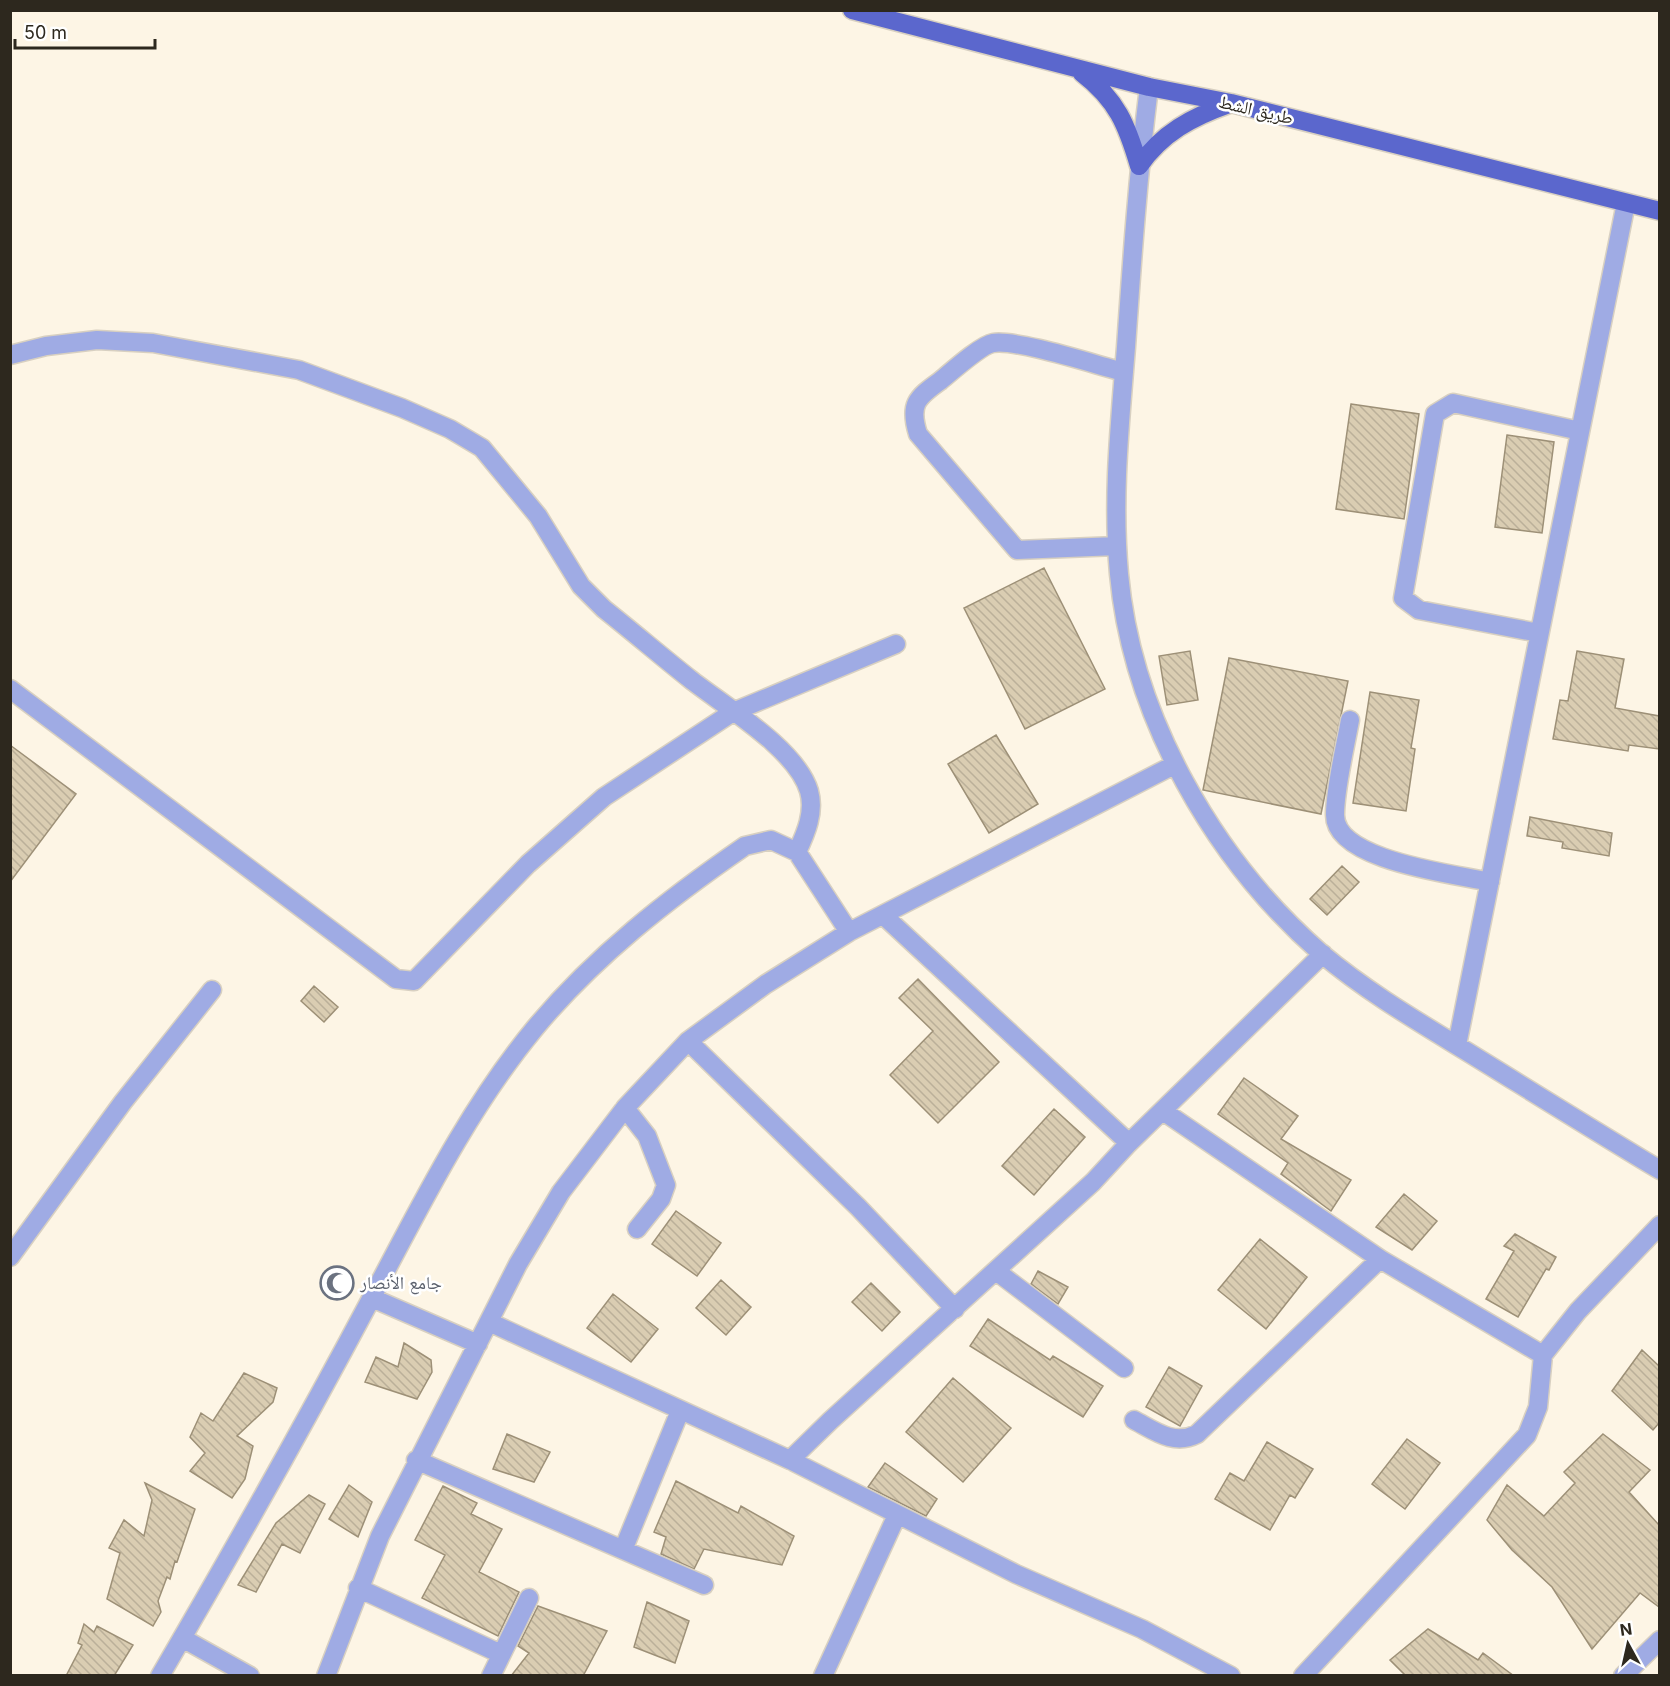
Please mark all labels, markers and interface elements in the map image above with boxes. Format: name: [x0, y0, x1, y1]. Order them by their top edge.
scale bar: [15, 12, 154, 50]
text: 50 m: [24, 22, 67, 43]
street label: طريق الشط: [1217, 91, 1295, 129]
mosque icon: جامع الأنصار: [319, 1265, 355, 1301]
place label: جامع الأنصار: [359, 1272, 442, 1295]
north arrow: [1598, 1614, 1658, 1674]
text: N: [1618, 1618, 1633, 1640]

